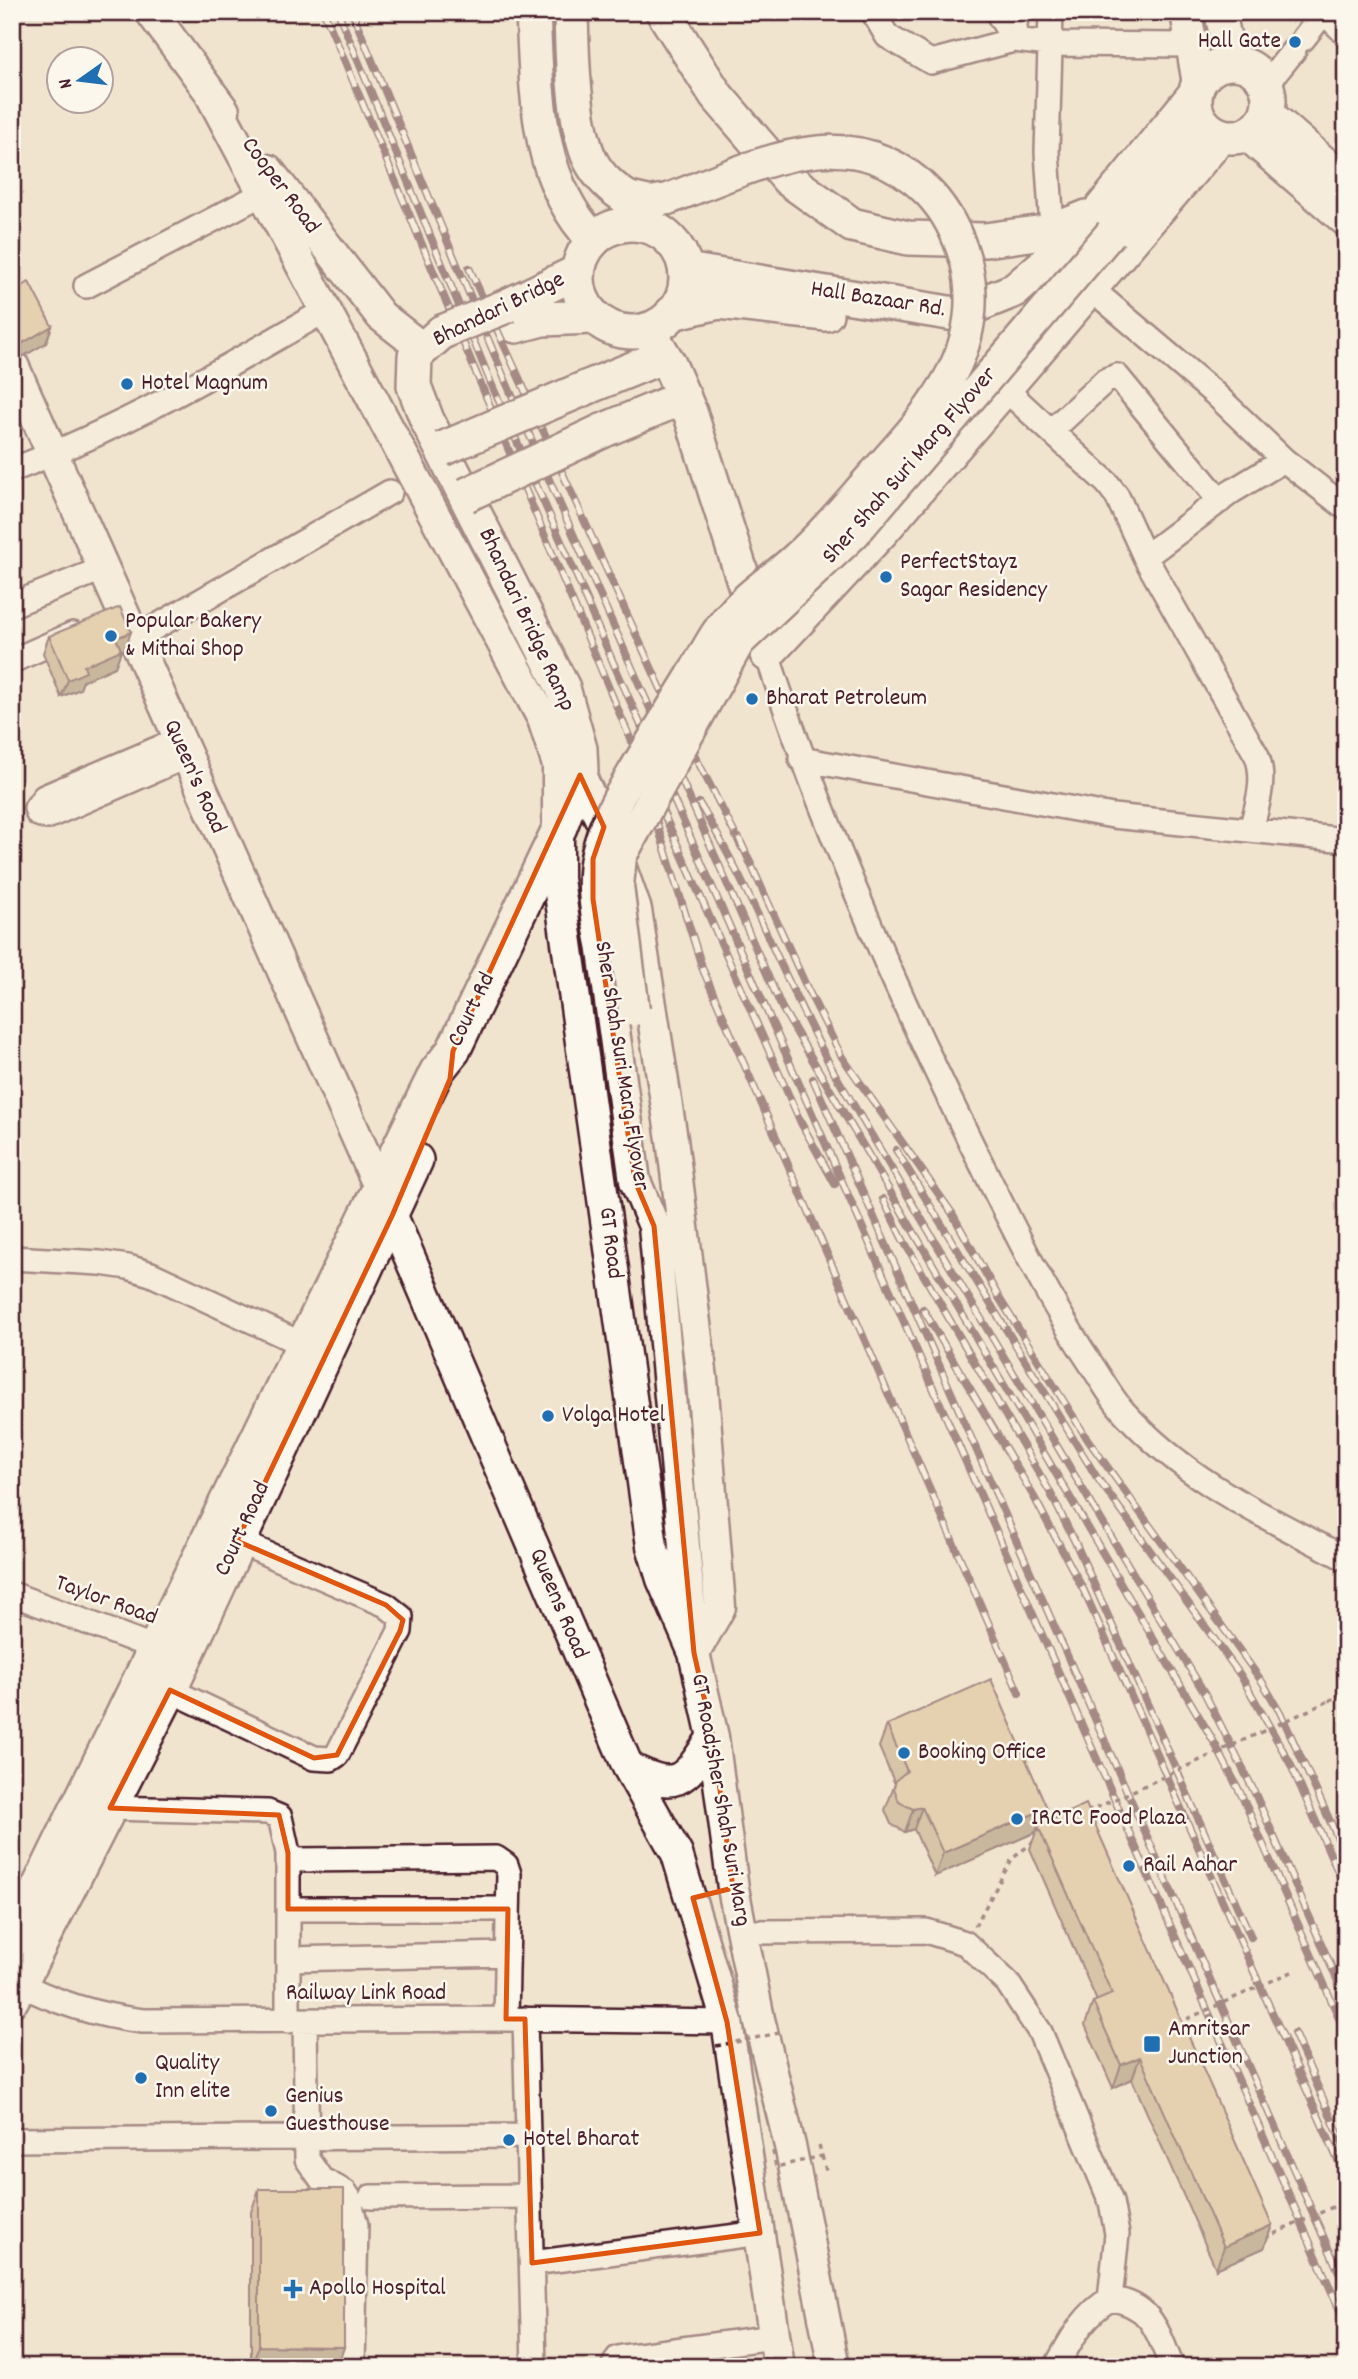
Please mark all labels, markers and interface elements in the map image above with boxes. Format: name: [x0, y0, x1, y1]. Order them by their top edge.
place label: Hall Gate: [1198, 25, 1281, 59]
marker: Hall Gate: [1287, 34, 1303, 50]
north arrow: [46, 46, 116, 116]
text: N: [53, 75, 81, 91]
street label: Cooper Road: [232, 130, 328, 242]
street label: Bhandari Bridge: [427, 263, 571, 357]
street label: Hall Bazaar Rd.: [808, 273, 948, 327]
street label: Sher Shah Suri Marg Flyover: [814, 360, 1006, 572]
place label: Hotel Magnum: [141, 367, 268, 401]
marker: Hotel Magnum: [119, 376, 135, 392]
street label: Bhandari Bridge Ramp: [469, 523, 583, 717]
place label: PerfectStayz Sagar Residency: [900, 546, 1048, 608]
marker: PerfectStayz Sagar Residency: [878, 569, 894, 585]
place label: Popular Bakery & Mithai Shop: [125, 605, 262, 667]
marker: Popular Bakery & Mithai Shop: [103, 628, 119, 644]
place label: Bharat Petroleum: [766, 682, 927, 716]
marker: Bharat Petroleum: [744, 691, 760, 707]
street label: Queen's Road: [154, 714, 234, 840]
street label: Sher Shah Suri Marg Flyover: [584, 939, 658, 1193]
street label: Court Rd: [439, 967, 505, 1053]
street label: GT Road: [589, 1205, 631, 1281]
place label: Volga Hotel: [562, 1399, 666, 1433]
marker: Volga Hotel: [540, 1408, 556, 1424]
street label: Court Road: [206, 1476, 280, 1582]
street label: Queens Road: [519, 1543, 597, 1665]
street label: Taylor Road: [50, 1567, 162, 1635]
street label: GT Road;Sher Shah Suri Marg: [681, 1671, 759, 1929]
place label: Booking Office: [918, 1736, 1046, 1770]
marker: Booking Office: [896, 1745, 912, 1761]
place label: IRCTC Food Plaza: [1031, 1802, 1187, 1836]
marker: IRCTC Food Plaza: [1009, 1811, 1025, 1827]
place label: Rail Aahar: [1143, 1849, 1237, 1883]
marker: Rail Aahar: [1121, 1858, 1137, 1874]
street label: Railway Link Road: [286, 1977, 446, 2011]
place label: Amritsar Junction: [1168, 2013, 1250, 2075]
marker: Amritsar Junction: [1142, 2034, 1162, 2054]
place label: Quality Inn elite: [155, 2047, 230, 2109]
marker: Quality Inn elite: [133, 2070, 149, 2086]
place label: Genius Guesthouse: [285, 2080, 390, 2142]
marker: Genius Guesthouse: [263, 2103, 279, 2119]
place label: Hotel Bharat: [523, 2123, 639, 2157]
marker: Hotel Bharat: [501, 2132, 517, 2148]
place label: Apollo Hospital: [309, 2272, 446, 2306]
marker: Apollo Hospital: [283, 2279, 303, 2299]

